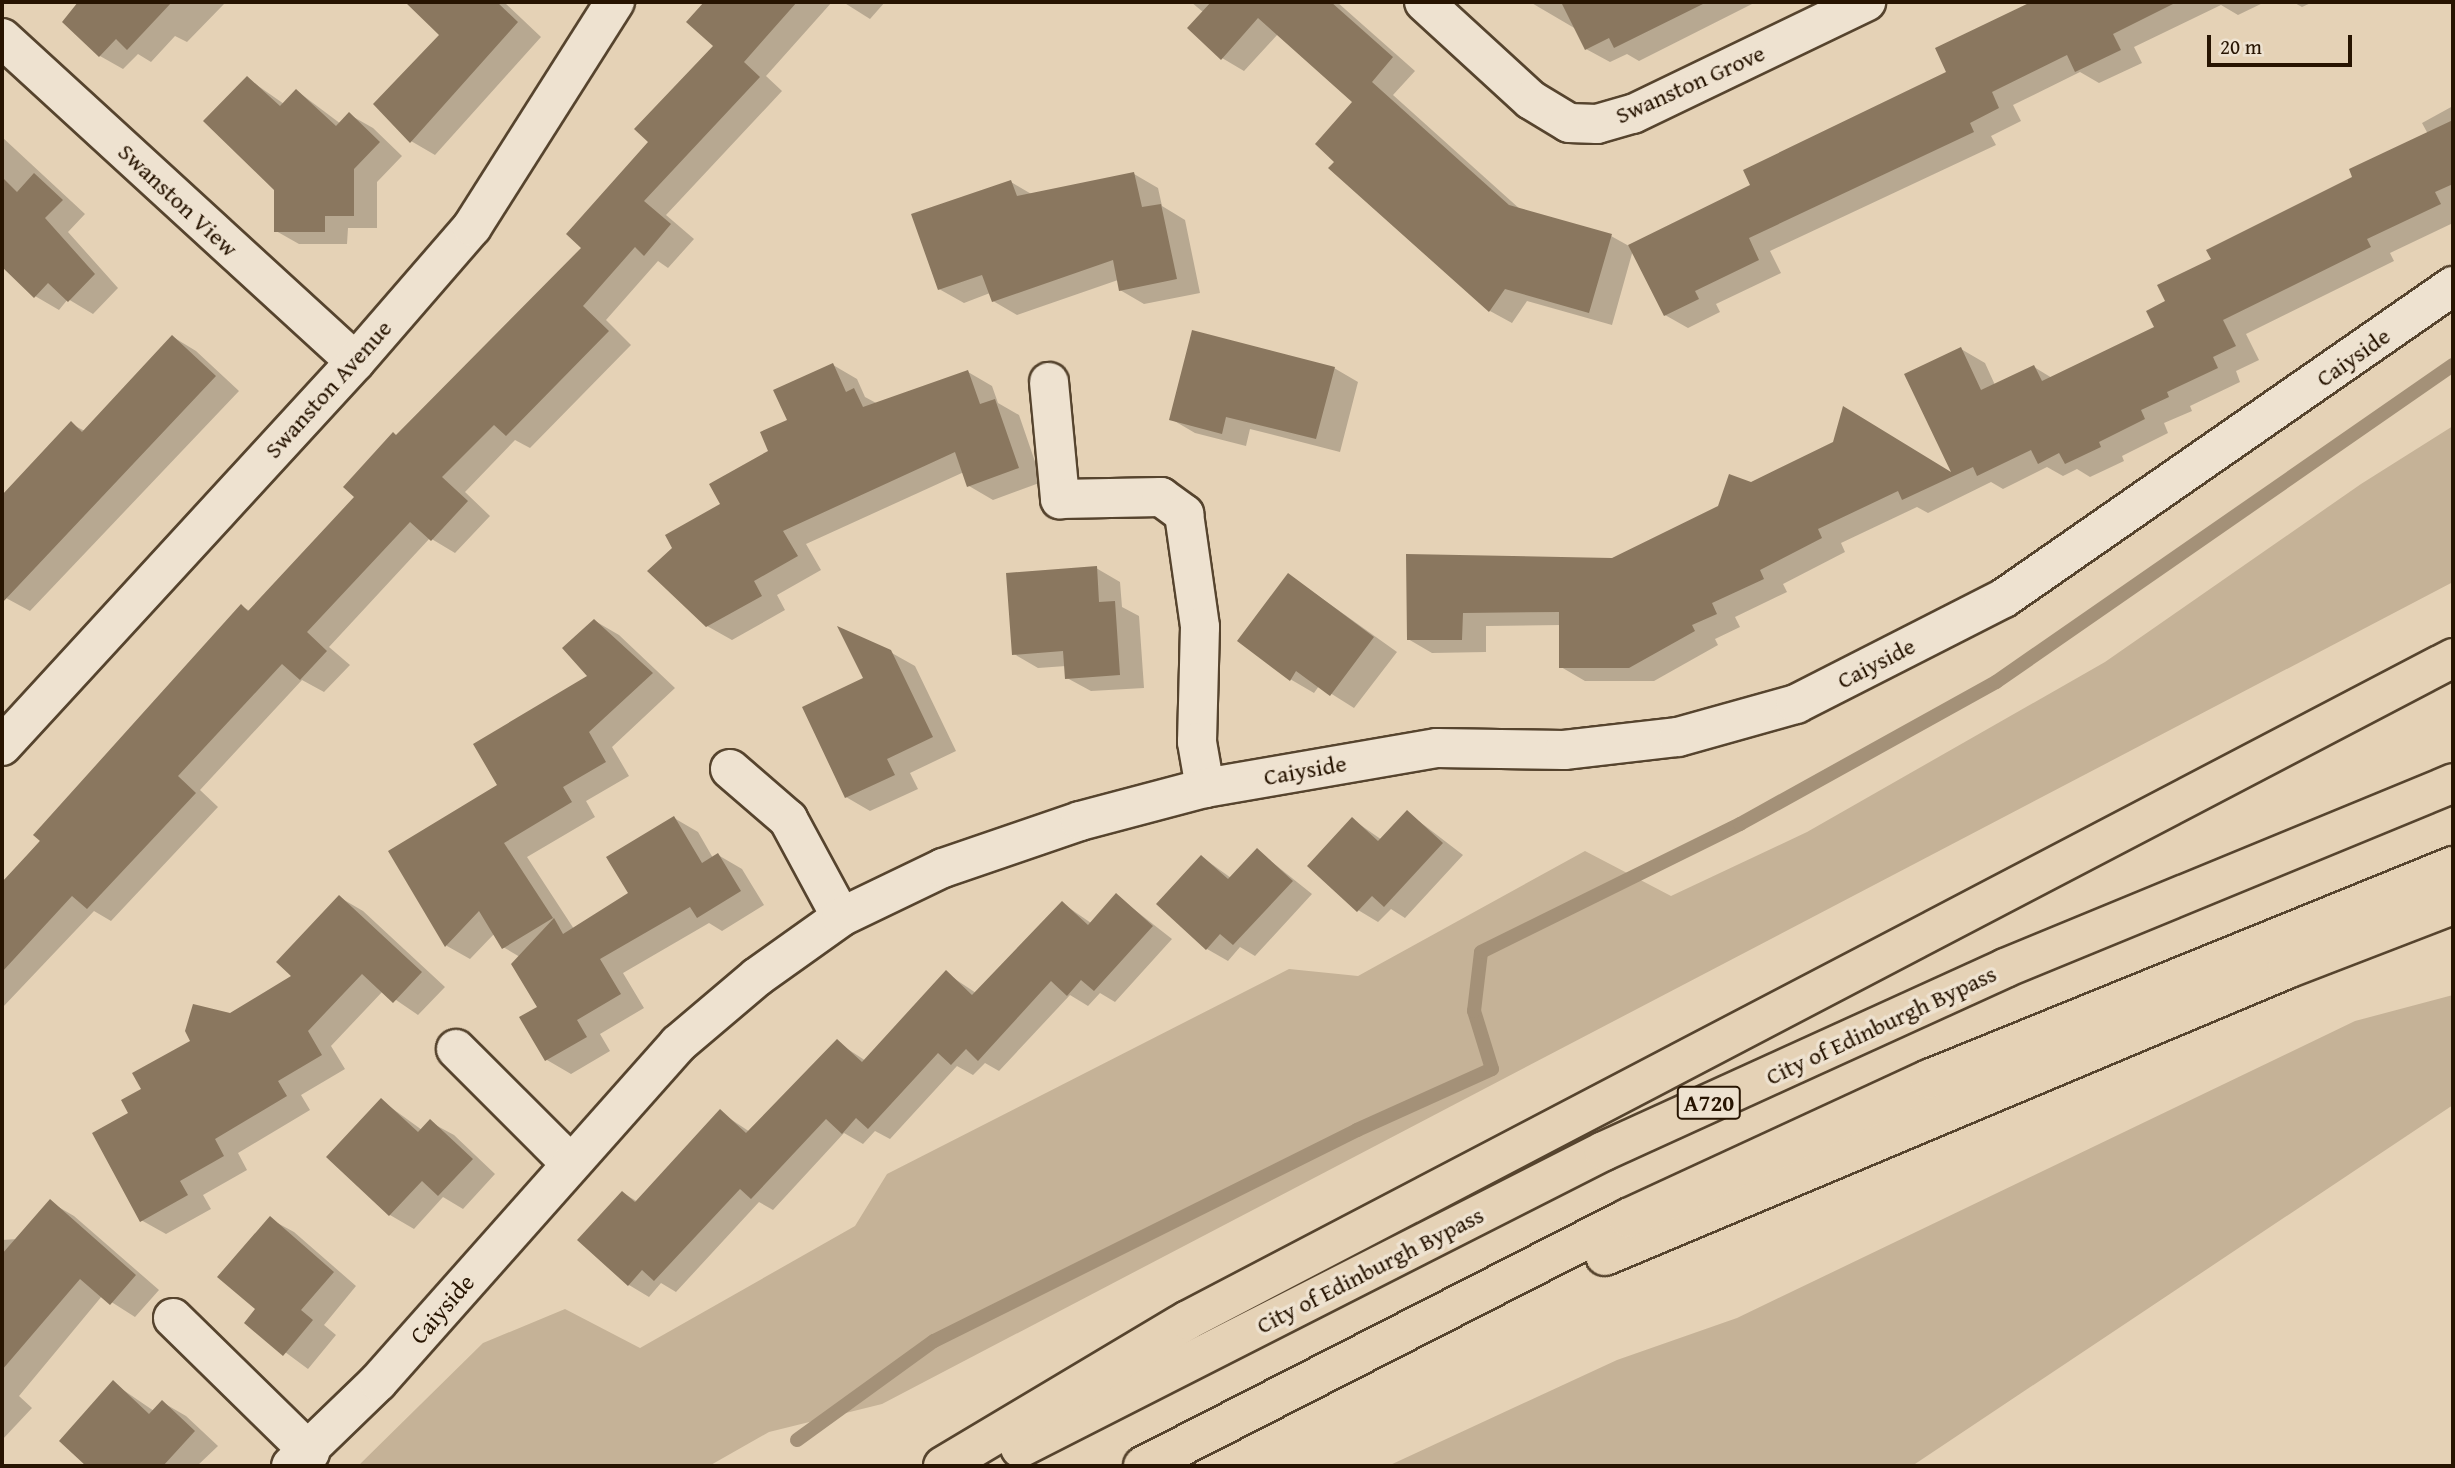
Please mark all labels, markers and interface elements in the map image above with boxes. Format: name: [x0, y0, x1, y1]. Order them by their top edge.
scale bar: [2210, 21, 2355, 65]
text: 20 m: [2220, 31, 2262, 62]
street label: Swanston Grove: [1611, 38, 1769, 130]
street label: Swanston View: [112, 137, 244, 263]
street label: Swanston Avenue: [258, 314, 398, 464]
street label: Caiyside: [2311, 321, 2395, 393]
street label: Caiyside: [1832, 631, 1920, 695]
street label: Caiyside: [1261, 749, 1349, 791]
street label: City of Edinburgh Bypass: [1761, 959, 2001, 1091]
road number: A720: [1676, 1084, 1742, 1122]
street label: City of Edinburgh Bypass: [1252, 1200, 1488, 1340]
street label: Caiyside: [404, 1268, 480, 1350]

